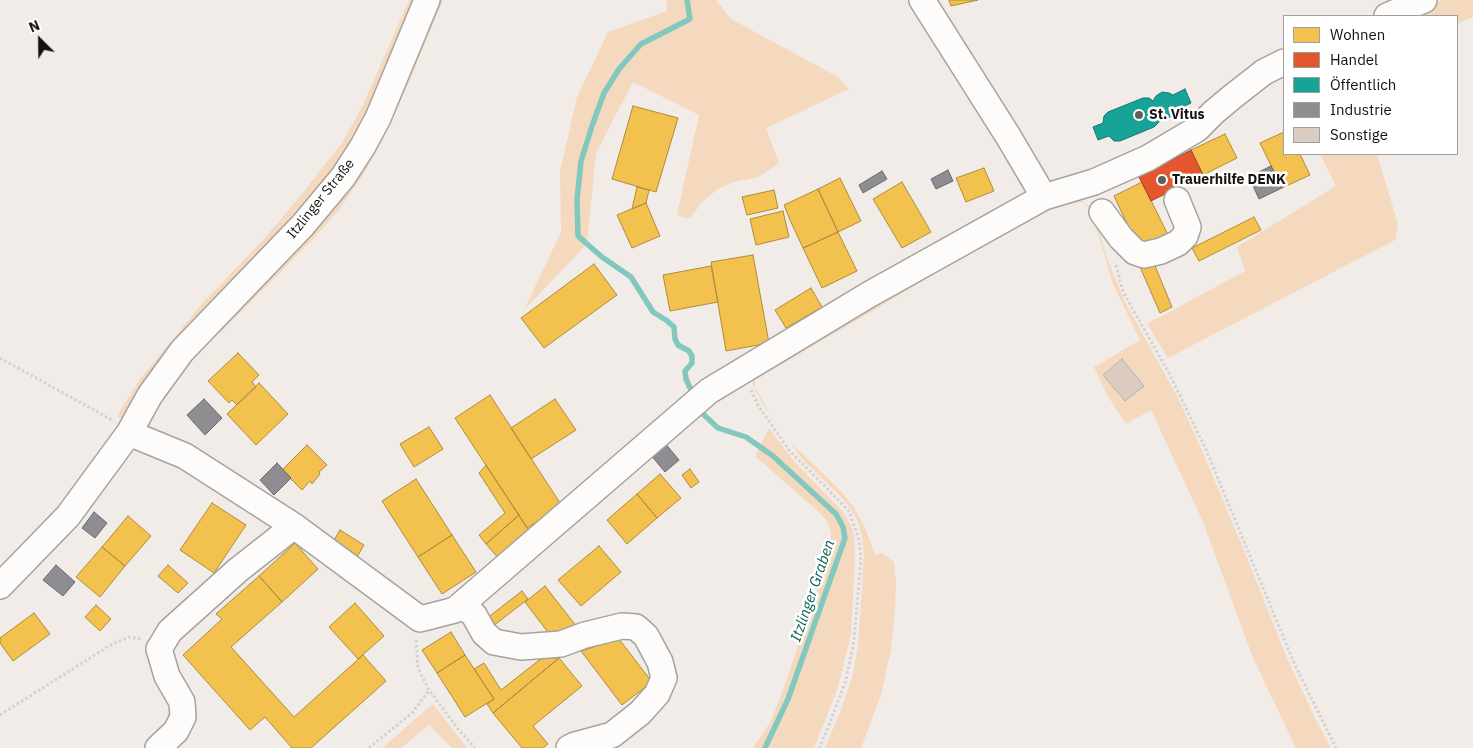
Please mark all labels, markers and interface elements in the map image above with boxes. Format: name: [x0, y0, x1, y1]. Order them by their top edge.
north arrow: [15, 15, 65, 65]
legend: [1283, 15, 1458, 155]
text: N: [26, 16, 42, 36]
text: Wohnen: [1330, 25, 1385, 44]
text: Handel: [1330, 50, 1378, 69]
text: Öffentlich: [1330, 75, 1396, 94]
text: Industrie: [1330, 100, 1392, 119]
place label: St. Vitus: [1149, 107, 1205, 123]
marker: St. Vitus: [1133, 109, 1145, 121]
text: Sonstige: [1330, 125, 1388, 144]
street label: Itzlinger Straße: [284, 156, 358, 242]
place label: Trauerhilfe DENK: [1172, 172, 1286, 188]
marker: Trauerhilfe DENK: [1156, 174, 1168, 186]
water label: Itzlinger Graben: [787, 538, 839, 644]

